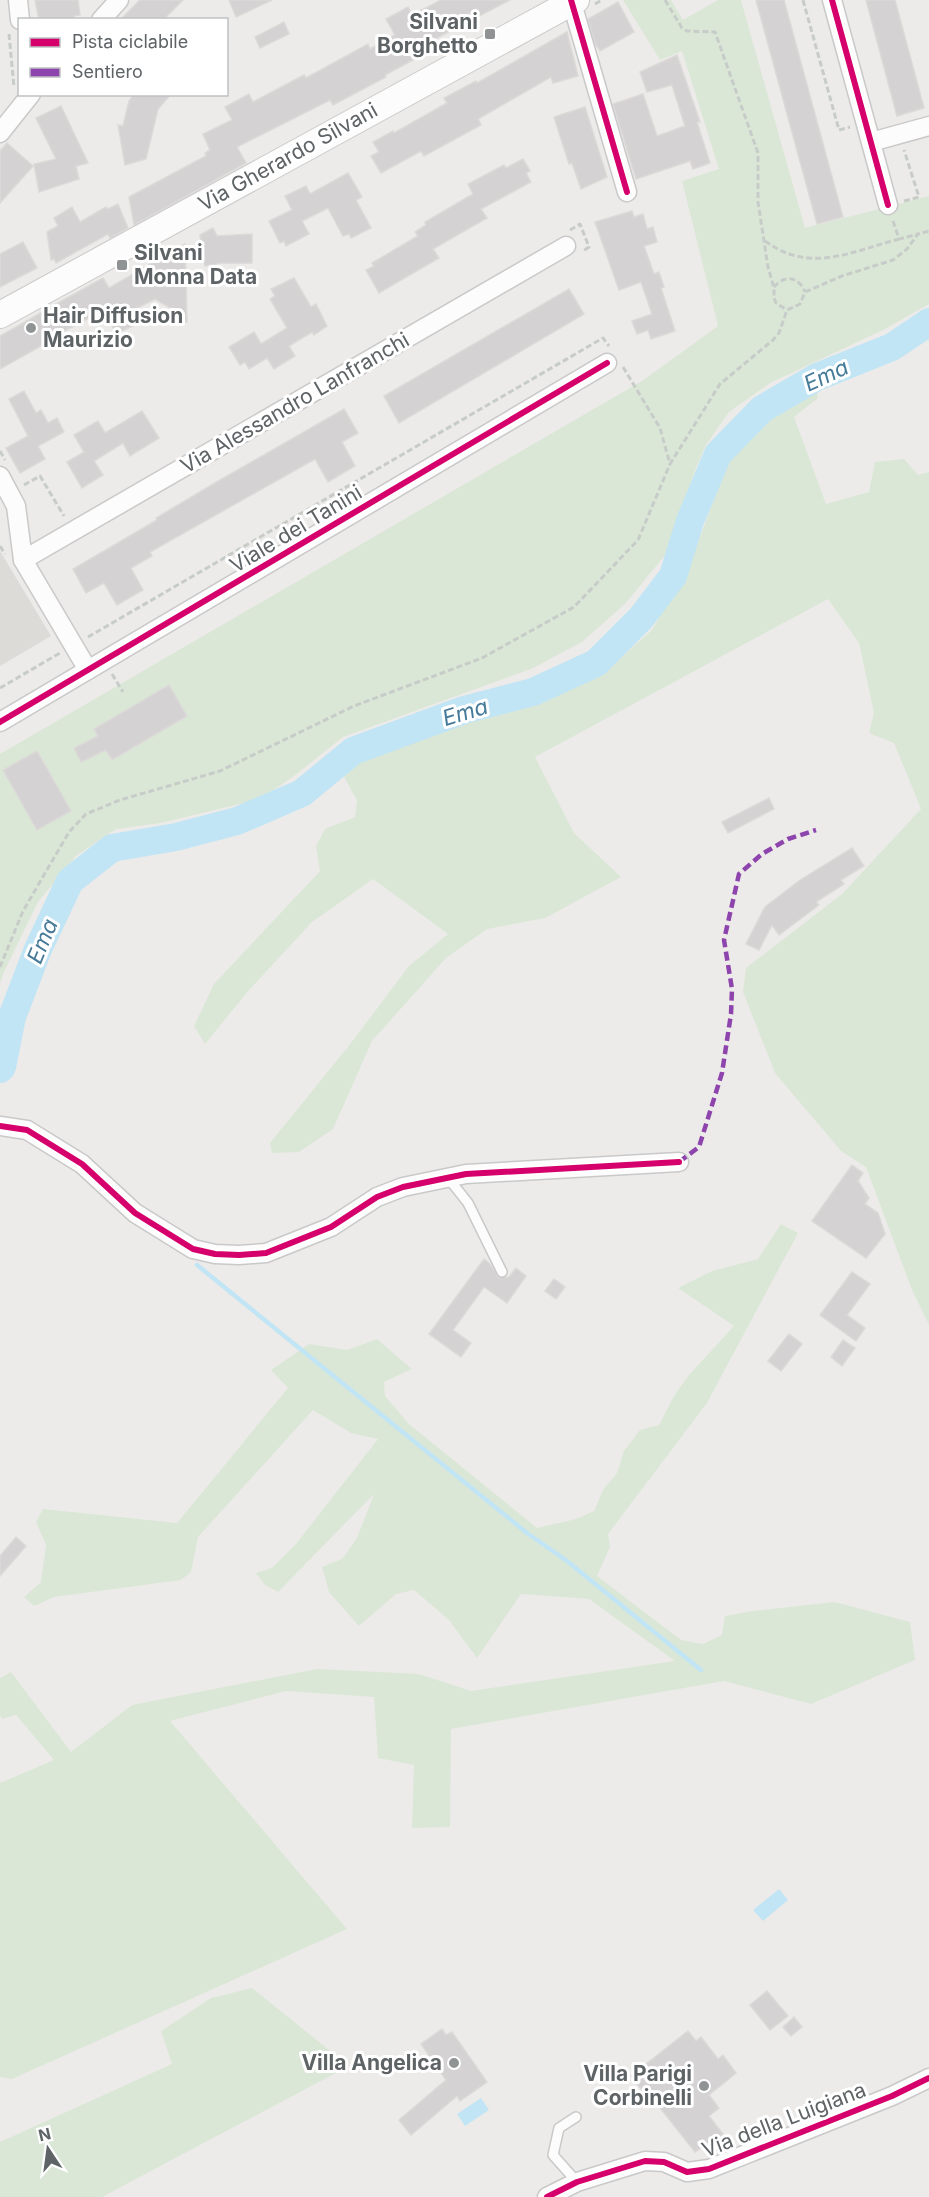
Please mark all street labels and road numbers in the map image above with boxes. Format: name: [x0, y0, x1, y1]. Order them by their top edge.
street label: Via Gherardo Silvani: [194, 97, 382, 216]
street label: Via Alessandro Lanfranchi: [176, 327, 414, 478]
street label: Viale dei Tanini: [225, 479, 366, 578]
street label: Via della Luigiana: [698, 2077, 869, 2162]

